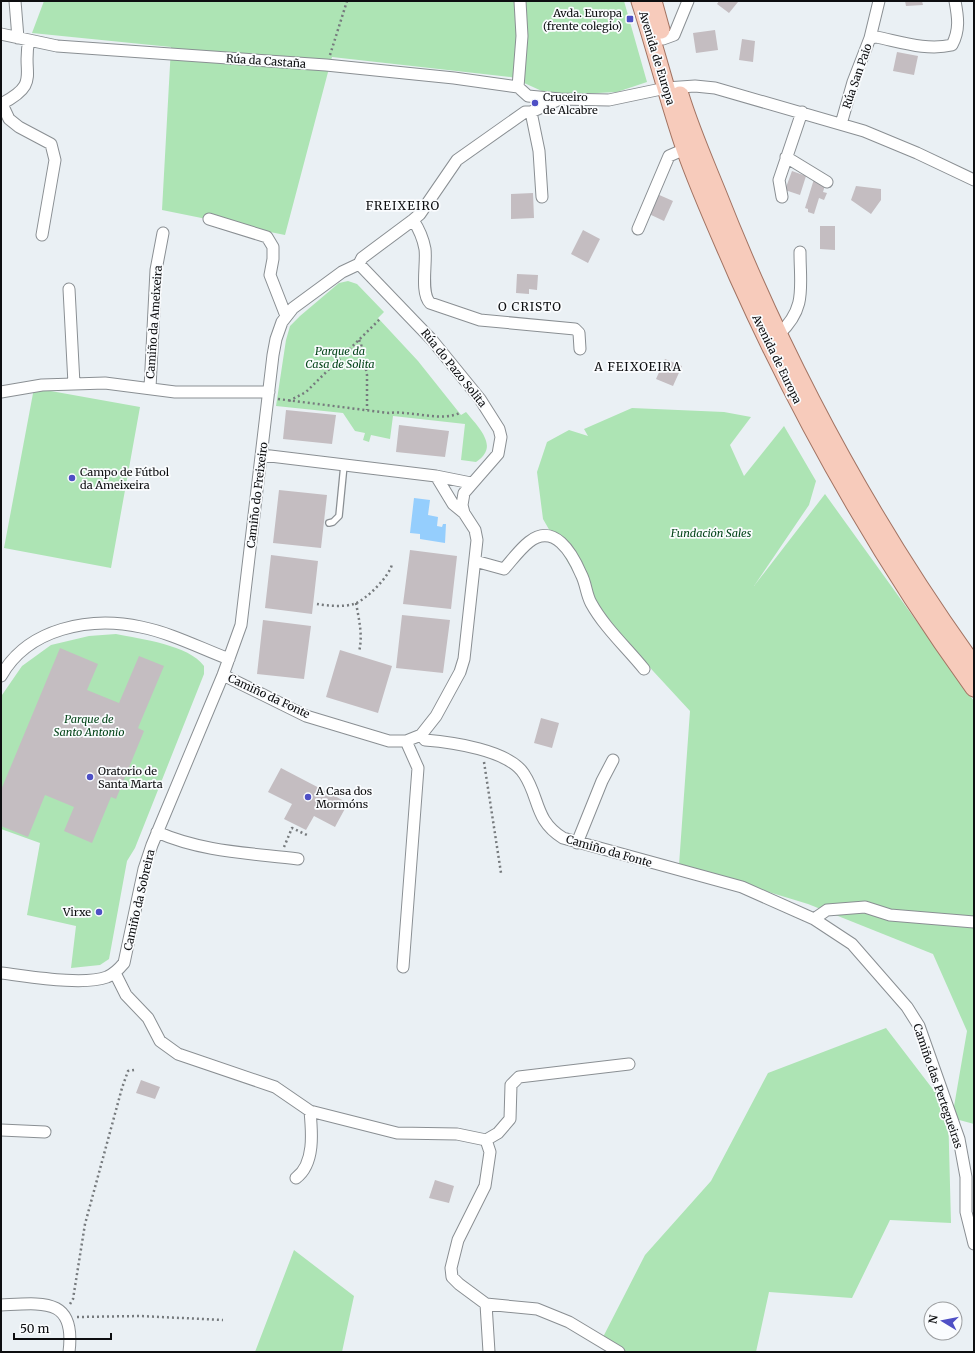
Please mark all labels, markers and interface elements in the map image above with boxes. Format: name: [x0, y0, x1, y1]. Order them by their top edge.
place label: Avda. Europa (frente colegio): [543, 6, 622, 33]
street label: Avenida de Europa: [636, 8, 678, 107]
marker: Avda. Europa (frente colegio): [625, 14, 635, 24]
street label: Rúa San Paio: [839, 41, 875, 111]
street label: Rúa da Castaña: [226, 51, 307, 71]
place label: Cruceiro de Alcabre: [543, 90, 598, 117]
marker: Cruceiro de Alcabre: [530, 98, 540, 108]
district label: FREIXEIRO: [366, 198, 440, 213]
street label: Camiño da Ameixeira: [143, 265, 165, 379]
district label: O CRISTO: [498, 299, 562, 314]
street label: Avenida de Europa: [749, 311, 805, 406]
street label: Rúa do Pazo Solita: [418, 326, 490, 410]
park label: Parque da Casa de Solita: [305, 344, 375, 371]
district label: A FEIXOEIRA: [593, 359, 682, 374]
street label: Camiño do Freixeiro: [244, 441, 271, 549]
place label: Campo de Fútbol da Ameixeira: [80, 465, 170, 492]
marker: Campo de Fútbol da Ameixeira: [67, 473, 77, 483]
park label: Fundación Sales: [670, 526, 752, 540]
street label: Camiño da Fonte: [226, 671, 312, 721]
park label: Parque de Santo Antonio: [54, 712, 124, 739]
place label: Oratorio de Santa Marta: [98, 764, 163, 791]
marker: Oratorio de Santa Marta: [85, 772, 95, 782]
place label: A Casa dos Mormóns: [315, 784, 372, 811]
marker: A Casa dos Mormóns: [303, 792, 313, 802]
street label: Camiño da Fonte: [564, 832, 654, 870]
street label: Camiño da Sobreira: [121, 848, 157, 952]
place label: Virxe: [62, 905, 91, 919]
marker: Virxe: [94, 907, 104, 917]
street label: Camiño das Pertegueiras: [910, 1022, 966, 1150]
north arrow: [923, 1301, 963, 1341]
text: N: [926, 1313, 941, 1325]
scale bar: [14, 1315, 111, 1341]
text: 50 m: [20, 1321, 49, 1336]

